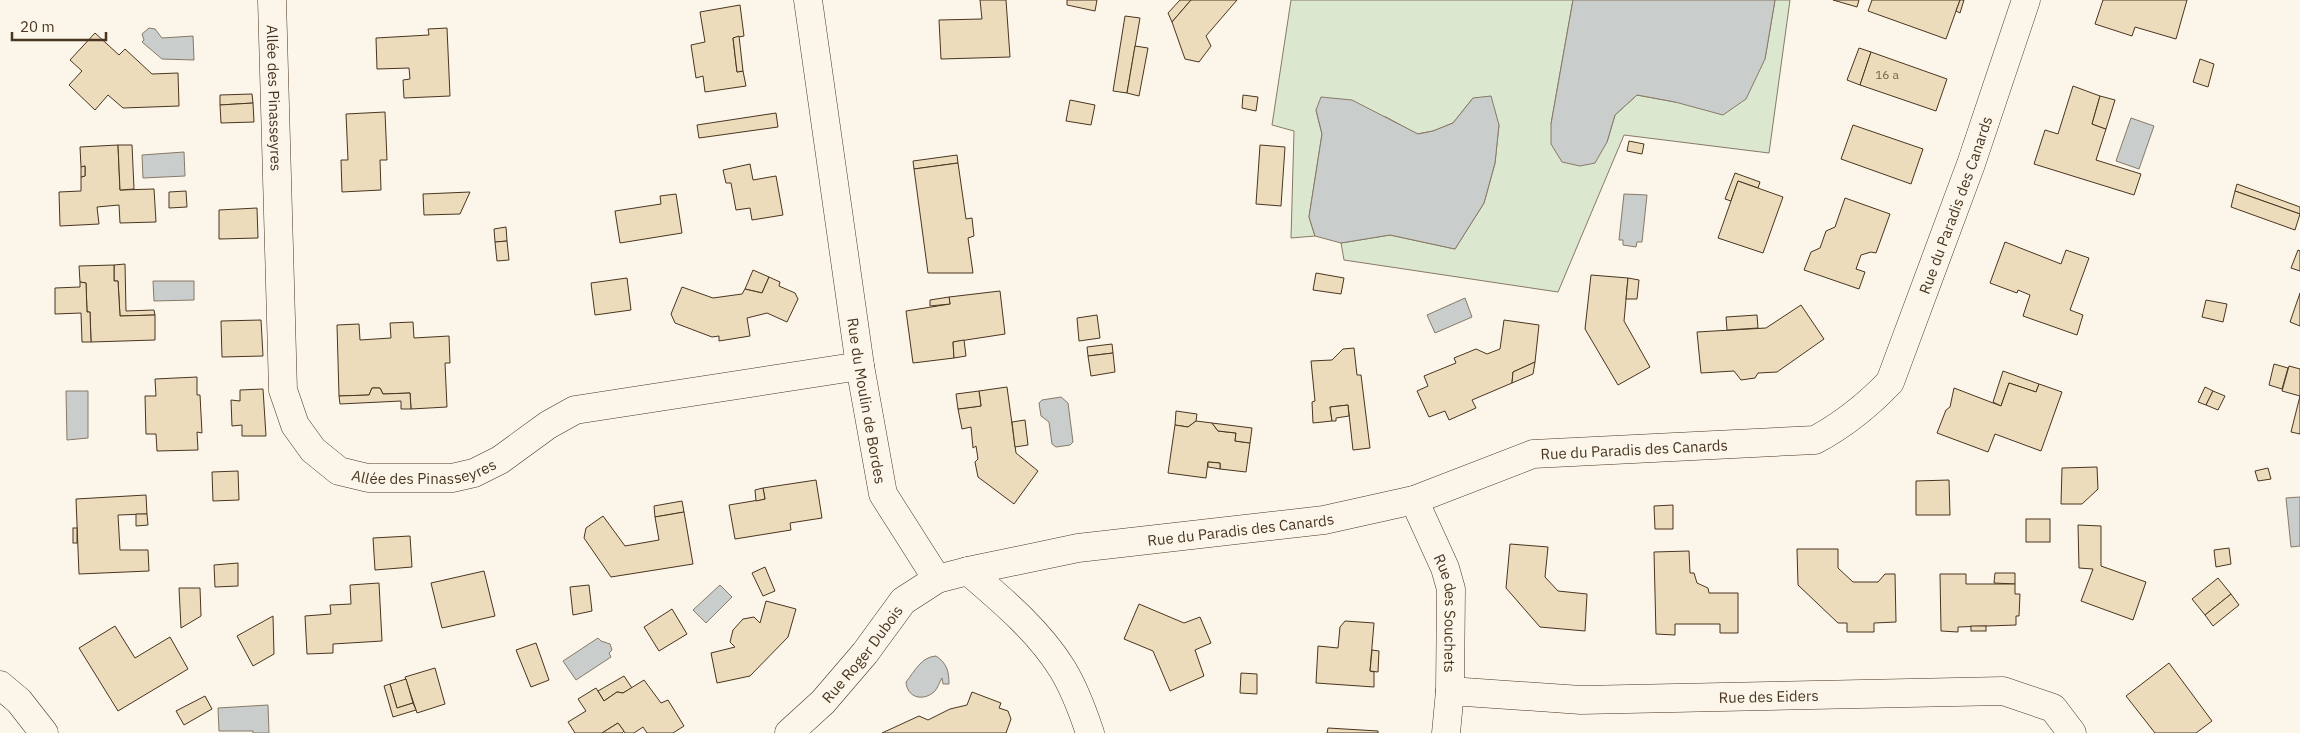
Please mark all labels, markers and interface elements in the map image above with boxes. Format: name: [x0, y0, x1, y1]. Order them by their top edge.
scale bar: [12, 10, 106, 42]
text: 20 m: [20, 17, 55, 36]
street label: Allée des Pinasseyres: [263, 25, 286, 171]
house number: 16 a: [1875, 67, 1899, 82]
street label: Rue du Paradis des Canards: [1914, 114, 1996, 296]
street label: Rue du Moulin de Bordes: [844, 316, 890, 485]
street label: Rue du Paradis des Canards: [1540, 435, 1728, 463]
street label: Allée des Pinasseyres: [350, 454, 499, 488]
street label: Rue du Paradis des Canards: [1146, 509, 1336, 550]
street label: Rue des Souchets: [1430, 551, 1461, 673]
street label: Rue Roger Dubois: [817, 601, 906, 707]
street label: Rue des Eiders: [1718, 685, 1819, 707]

